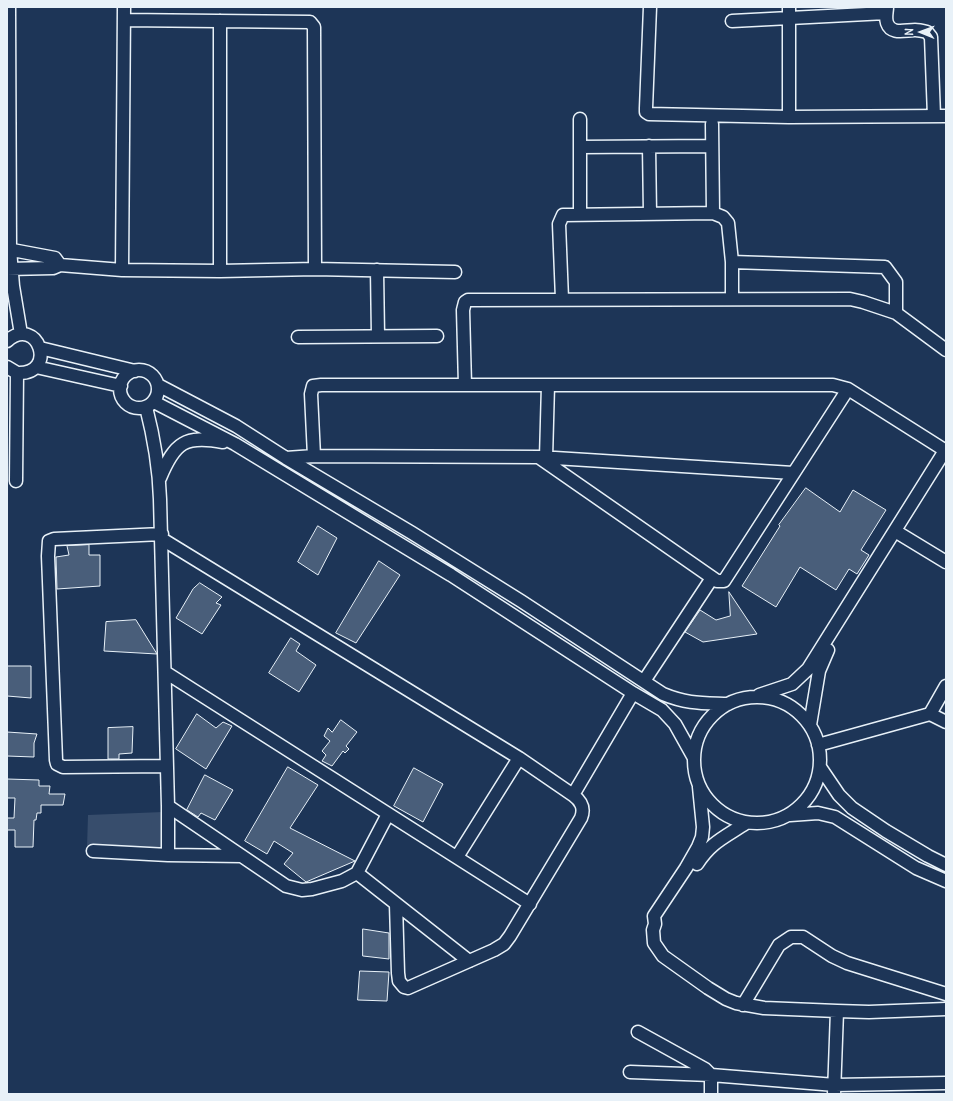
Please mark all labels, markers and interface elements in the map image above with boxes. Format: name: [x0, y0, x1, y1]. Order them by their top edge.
north arrow: [901, 12, 941, 52]
text: N: [902, 28, 916, 36]

